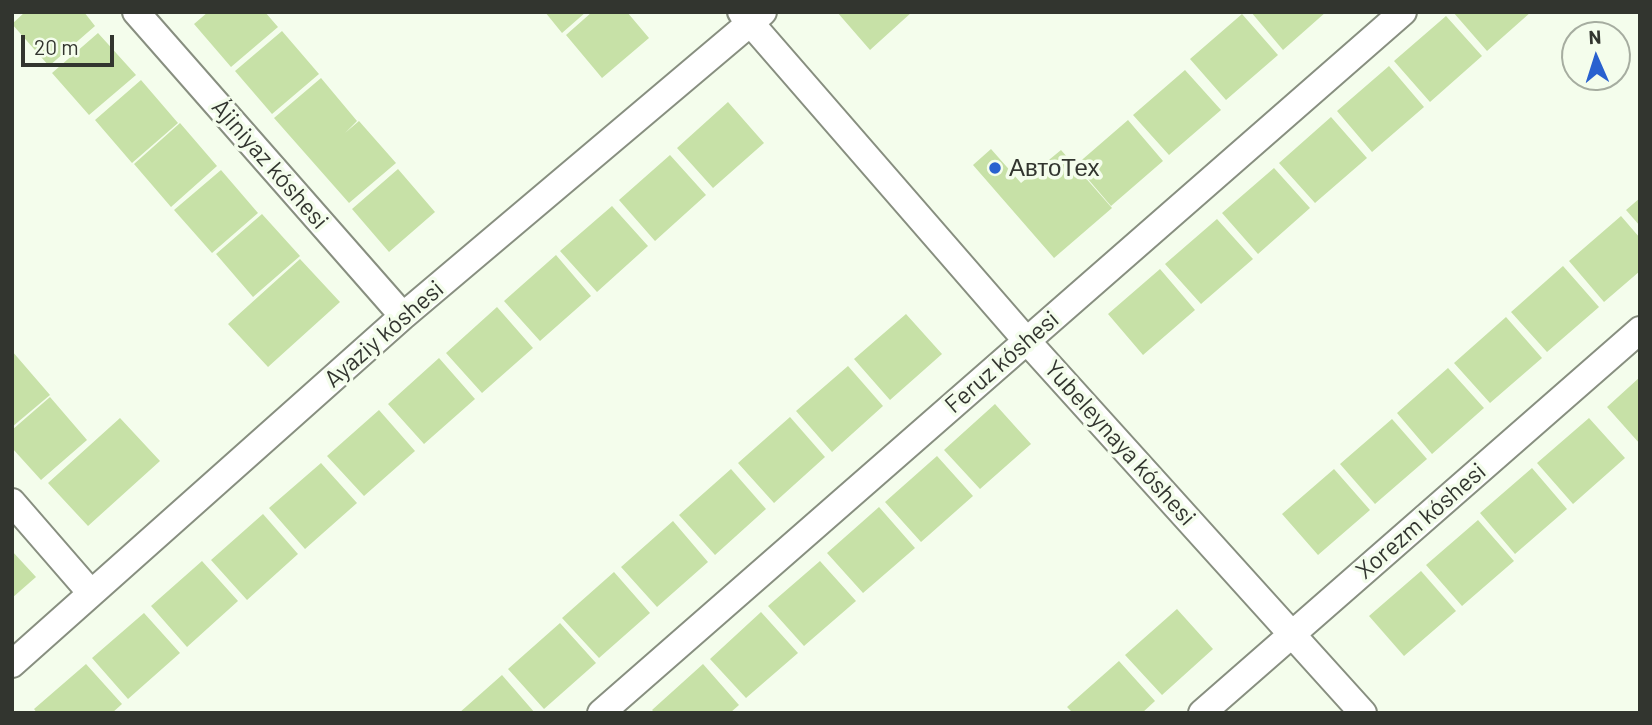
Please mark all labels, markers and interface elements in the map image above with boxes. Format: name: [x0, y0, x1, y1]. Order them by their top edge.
scale bar: [24, 21, 117, 65]
north arrow: [1561, 21, 1631, 91]
text: N: [1588, 25, 1602, 48]
text: 20 m: [34, 34, 79, 59]
street label: Ájiniyaz kóshesi: [206, 93, 334, 235]
place label: АвтоТех: [1009, 154, 1099, 182]
marker: АвтоТех: [987, 160, 1003, 176]
street label: Ayaziy kóshesi: [318, 274, 450, 394]
street label: Feruz kóshesi: [939, 305, 1065, 419]
street label: Yubeleynaya kóshesi: [1038, 354, 1202, 532]
street label: Xorezm kóshesi: [1350, 457, 1492, 585]

